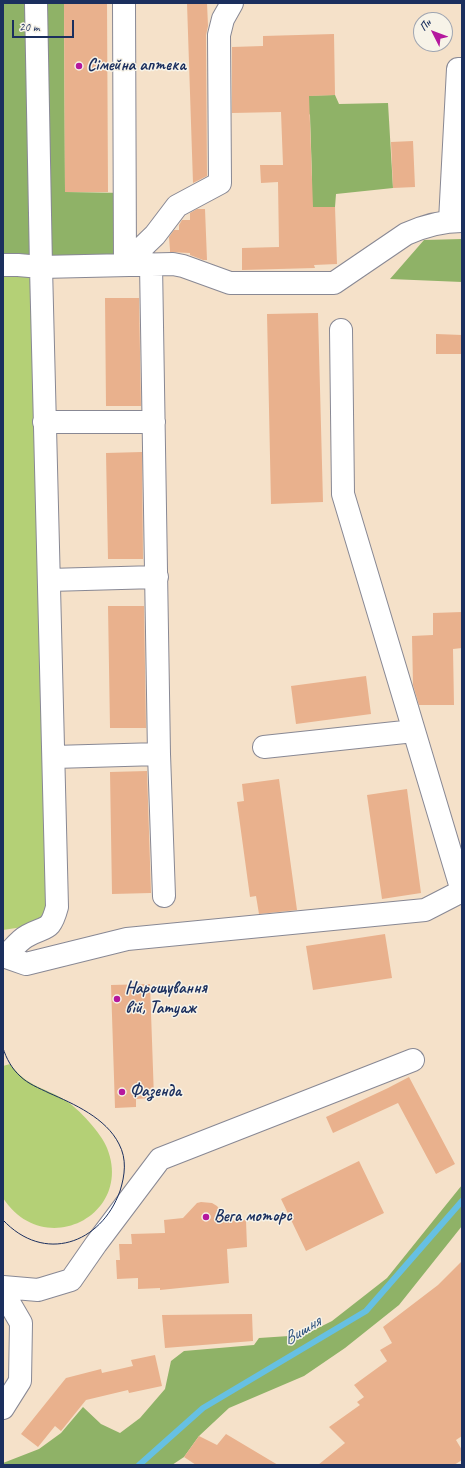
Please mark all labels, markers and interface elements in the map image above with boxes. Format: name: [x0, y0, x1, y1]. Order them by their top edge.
scale bar: [14, 12, 76, 38]
north arrow: [413, 12, 453, 52]
text: Пн: [416, 16, 434, 34]
text: 20 m: [19, 19, 39, 35]
place label: Сімейна аптека: [87, 56, 186, 76]
marker: Сімейна аптека: [74, 61, 84, 71]
place label: Нарощування вій, Татуаж: [125, 979, 207, 1019]
marker: Нарощування вій, Татуаж: [112, 994, 122, 1004]
place label: Фазенда: [130, 1082, 181, 1102]
marker: Фазенда: [117, 1087, 127, 1097]
place label: Вега моторс: [214, 1207, 292, 1227]
marker: Вега моторс: [201, 1212, 211, 1222]
water label: Вишня: [280, 1312, 324, 1350]

